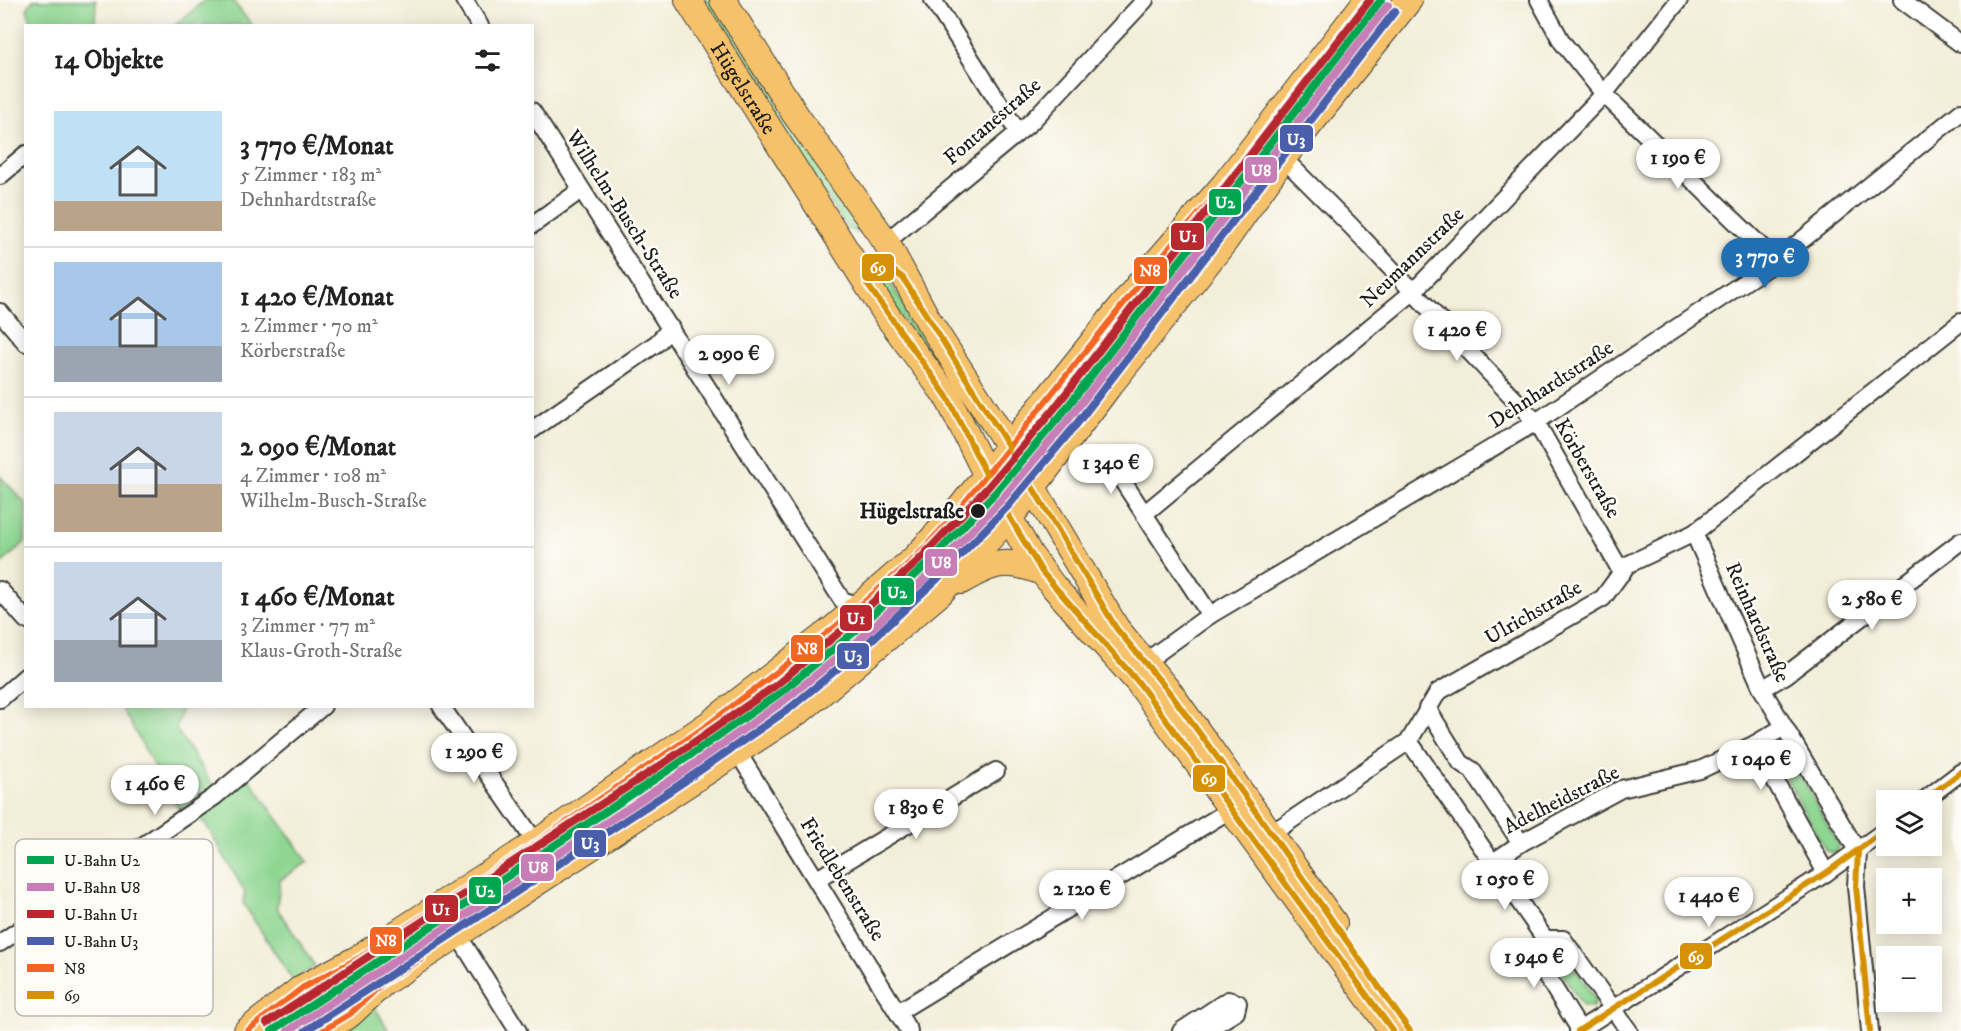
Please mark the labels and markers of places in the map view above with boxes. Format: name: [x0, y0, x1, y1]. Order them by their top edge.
pin: 1 190 €: [1623, 139, 1733, 190]
pin: 3 770 €: [1710, 238, 1820, 289]
pin: 1 420 €: [1402, 311, 1512, 362]
pin: 2 090 €: [674, 335, 784, 386]
pin: 1 340 €: [1056, 444, 1166, 495]
place label: Hügelstraße: [859, 499, 964, 525]
marker: Hügelstraße: [969, 502, 987, 520]
pin: 2 580 €: [1817, 580, 1927, 631]
pin: 1 290 €: [419, 733, 529, 784]
pin: 1 040 €: [1706, 740, 1816, 791]
pin: 1 460 €: [100, 765, 210, 816]
pin: 1 830 €: [861, 789, 971, 840]
pin: 1 050 €: [1450, 860, 1560, 911]
pin: 2 120 €: [1027, 870, 1137, 921]
pin: 1 440 €: [1654, 877, 1764, 928]
pin: 1 940 €: [1479, 938, 1589, 989]

